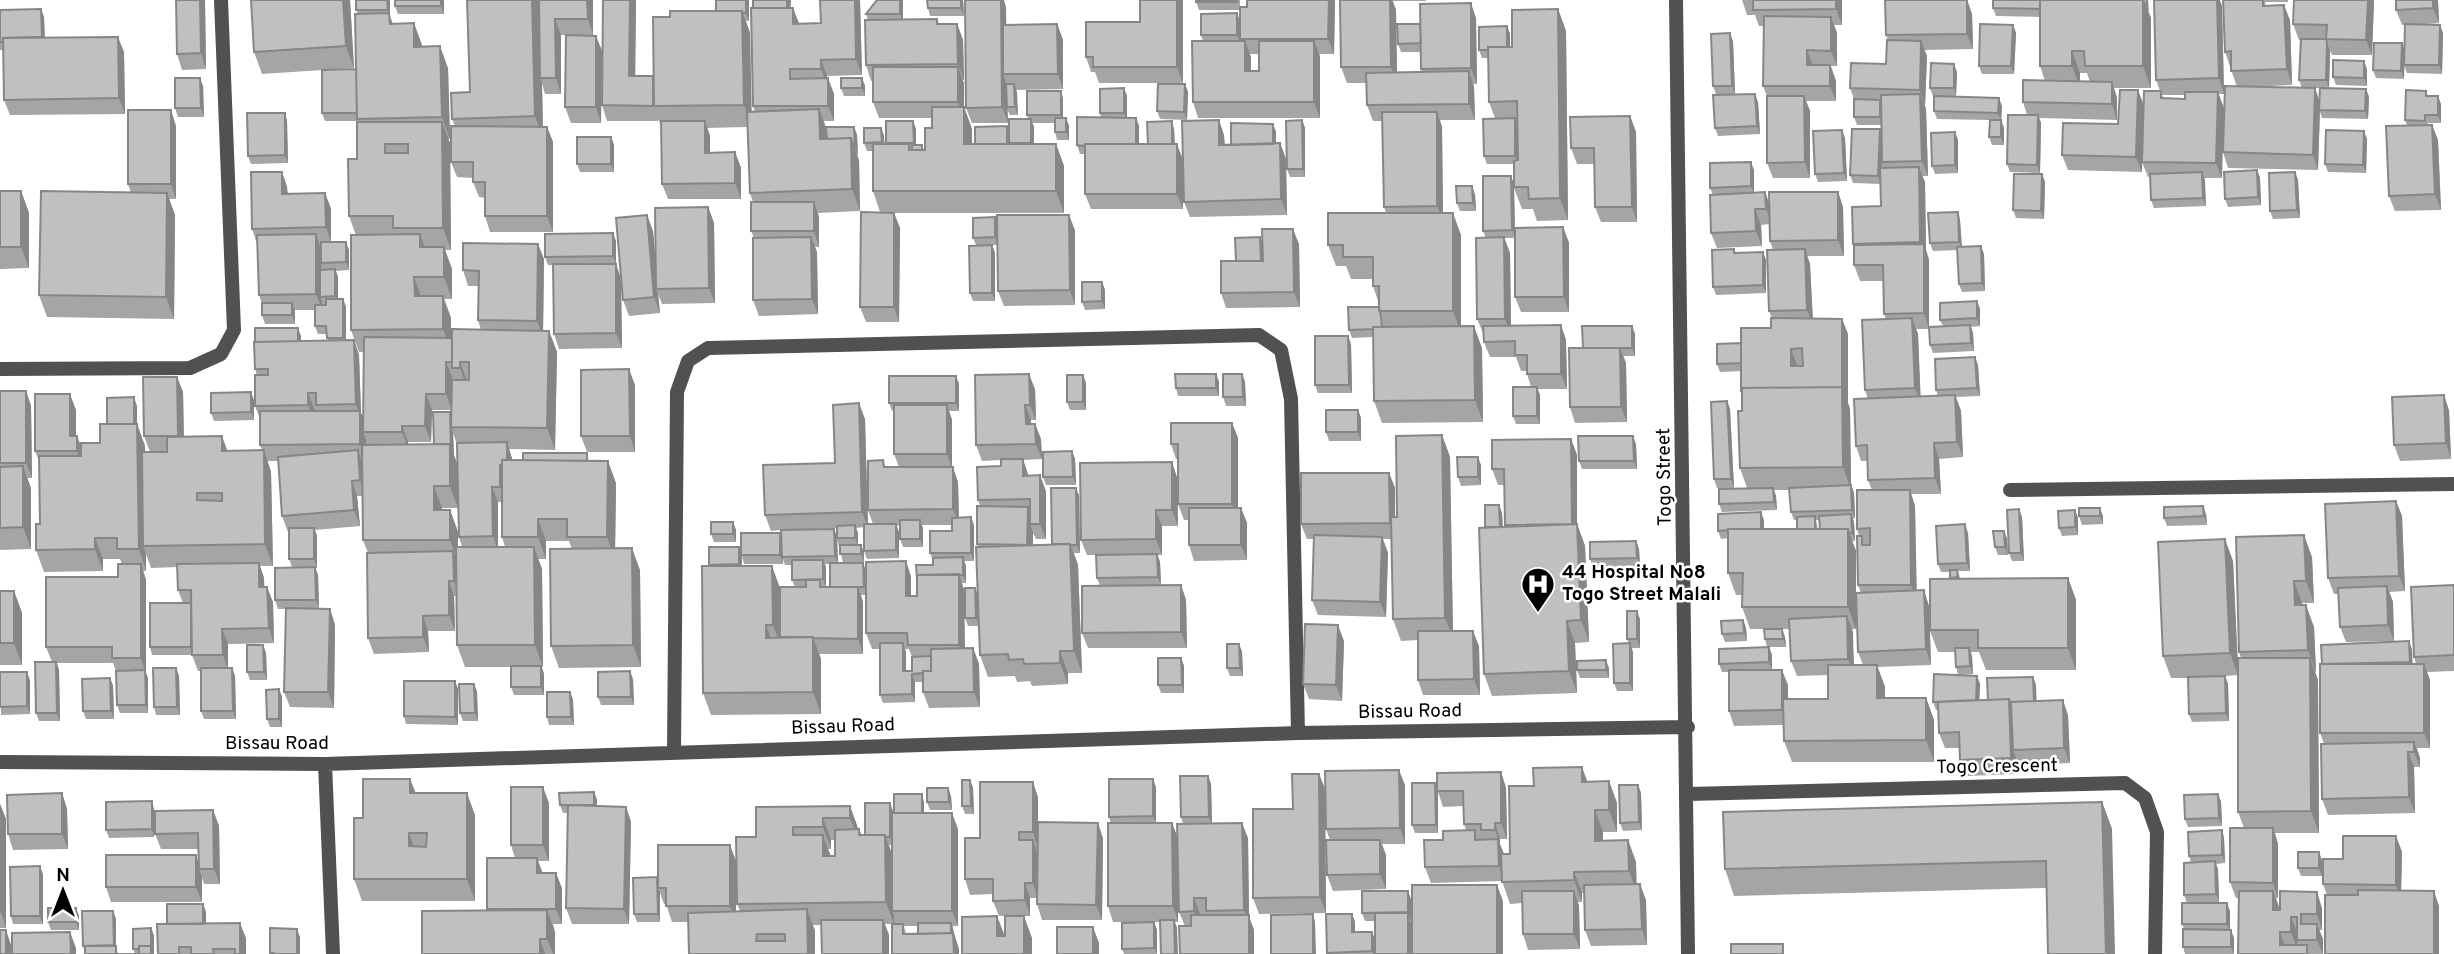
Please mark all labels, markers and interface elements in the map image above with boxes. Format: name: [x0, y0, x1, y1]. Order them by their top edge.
street label: Togo Street: [1652, 428, 1678, 526]
place label: 44 Hospital No8 Togo Street Malali: [1562, 561, 1721, 607]
hospital icon: 44 Hospital No8 Togo Street Malali: [1519, 565, 1557, 614]
street label: Bissau Road: [1358, 699, 1462, 725]
street label: Bissau Road: [791, 713, 895, 741]
street label: Bissau Road: [225, 732, 329, 756]
street label: Togo Crescent: [1936, 754, 2058, 780]
north arrow: [28, 856, 98, 926]
text: N: [56, 864, 70, 888]

